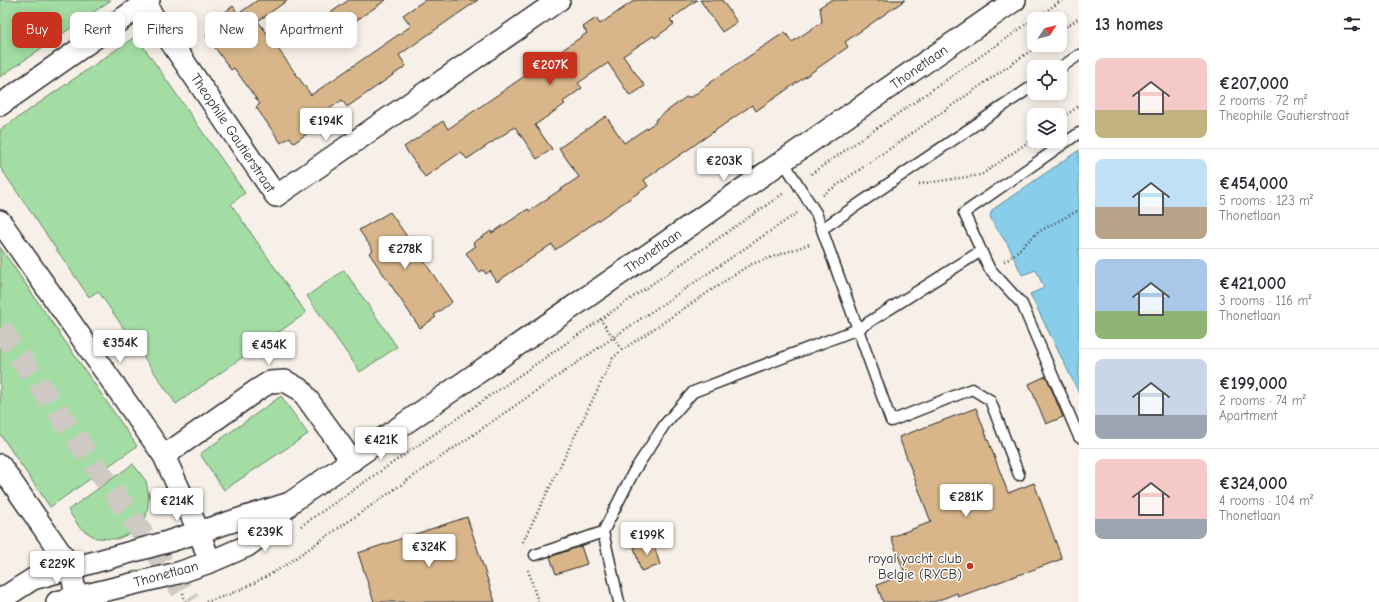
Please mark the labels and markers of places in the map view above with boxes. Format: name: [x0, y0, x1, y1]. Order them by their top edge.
pin: €207K: [522, 52, 578, 86]
pin: €194K: [298, 108, 354, 142]
pin: €203K: [696, 148, 752, 182]
pin: €278K: [377, 236, 433, 270]
pin: €354K: [92, 330, 148, 364]
pin: €454K: [241, 332, 297, 366]
pin: €421K: [353, 427, 409, 461]
pin: €281K: [938, 484, 994, 518]
pin: €214K: [149, 488, 205, 522]
pin: €239K: [237, 519, 293, 553]
pin: €199K: [619, 522, 675, 556]
pin: €324K: [401, 534, 457, 568]
place label: royal yacht club Belgie (RYCB): [868, 550, 962, 583]
pin: €229K: [29, 551, 85, 585]
marker: royal yacht club Belgie (RYCB): [965, 561, 975, 571]

